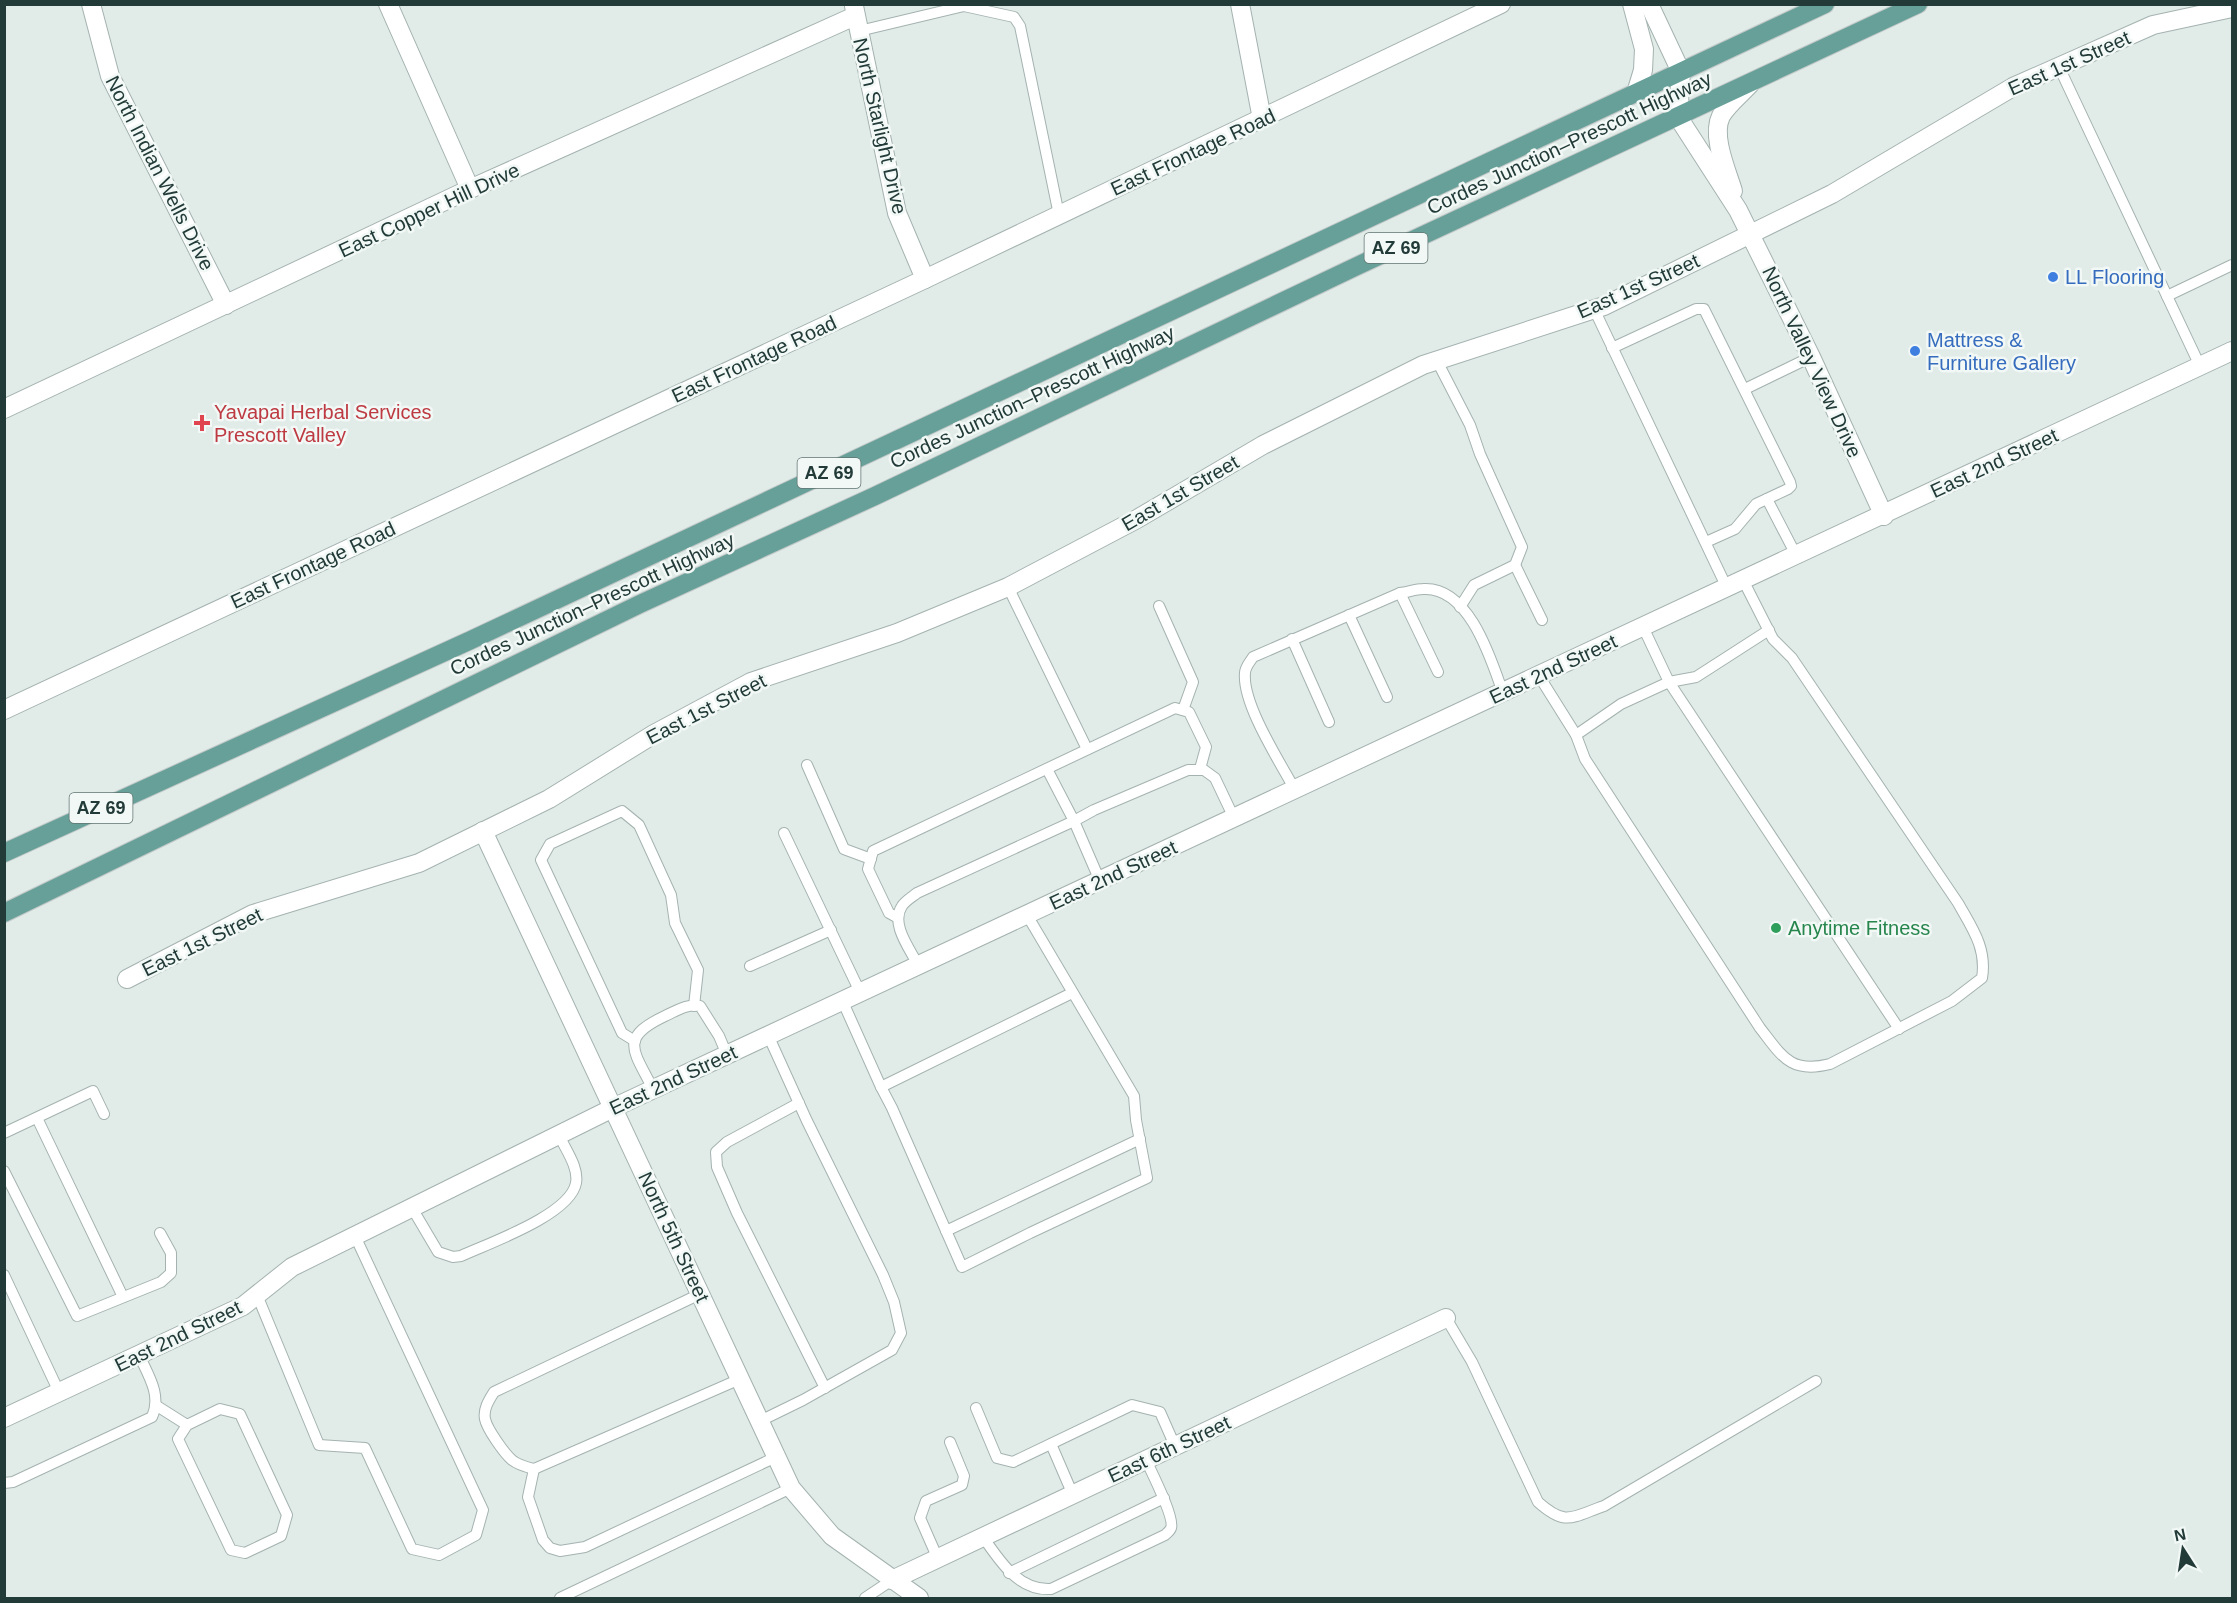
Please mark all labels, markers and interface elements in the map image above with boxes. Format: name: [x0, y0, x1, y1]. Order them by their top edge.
street label: East 1st Street: [2005, 26, 2134, 100]
street label: North Starlight Drive: [849, 36, 911, 216]
street label: Cordes Junction–Prescott Highway: [1423, 67, 1715, 219]
street label: North Indian Wells Drive: [101, 72, 219, 274]
street label: East Frontage Road: [1107, 104, 1279, 200]
street label: East Copper Hill Drive: [335, 158, 523, 262]
road number: AZ 69: [1364, 233, 1428, 263]
street label: East 1st Street: [1574, 249, 1703, 323]
street label: North Valley View Drive: [1758, 263, 1866, 461]
place label: LL Flooring: [2065, 266, 2164, 288]
marker: LL Flooring: [2046, 270, 2060, 284]
street label: East Frontage Road: [668, 311, 840, 407]
street label: Cordes Junction–Prescott Highway: [886, 321, 1178, 473]
place label: Mattress & Furniture Gallery: [1927, 329, 2076, 374]
marker: Mattress & Furniture Gallery: [1908, 344, 1922, 358]
place label: Yavapai Herbal Services Prescott Valley: [214, 401, 432, 446]
marker: Yavapai Herbal Services Prescott Valley: [195, 416, 209, 430]
street label: East 2nd Street: [1927, 424, 2062, 502]
street label: East 1st Street: [1118, 450, 1243, 535]
road number: AZ 69: [798, 458, 860, 488]
street label: East Frontage Road: [227, 517, 399, 613]
street label: Cordes Junction–Prescott Highway: [446, 528, 738, 680]
street label: East 2nd Street: [1486, 630, 1621, 708]
street label: East 1st Street: [643, 669, 770, 749]
road number: AZ 69: [70, 793, 132, 823]
street label: East 2nd Street: [1046, 836, 1181, 914]
street label: East 1st Street: [138, 903, 266, 981]
place label: Anytime Fitness: [1788, 917, 1930, 939]
marker: Anytime Fitness: [1769, 921, 1783, 935]
street label: East 2nd Street: [606, 1041, 741, 1119]
street label: North 5th Street: [634, 1168, 714, 1306]
street label: East 2nd Street: [111, 1296, 245, 1376]
street label: East 6th Street: [1104, 1411, 1234, 1487]
north arrow: [2153, 1519, 2213, 1579]
text: N: [2173, 1525, 2187, 1544]

